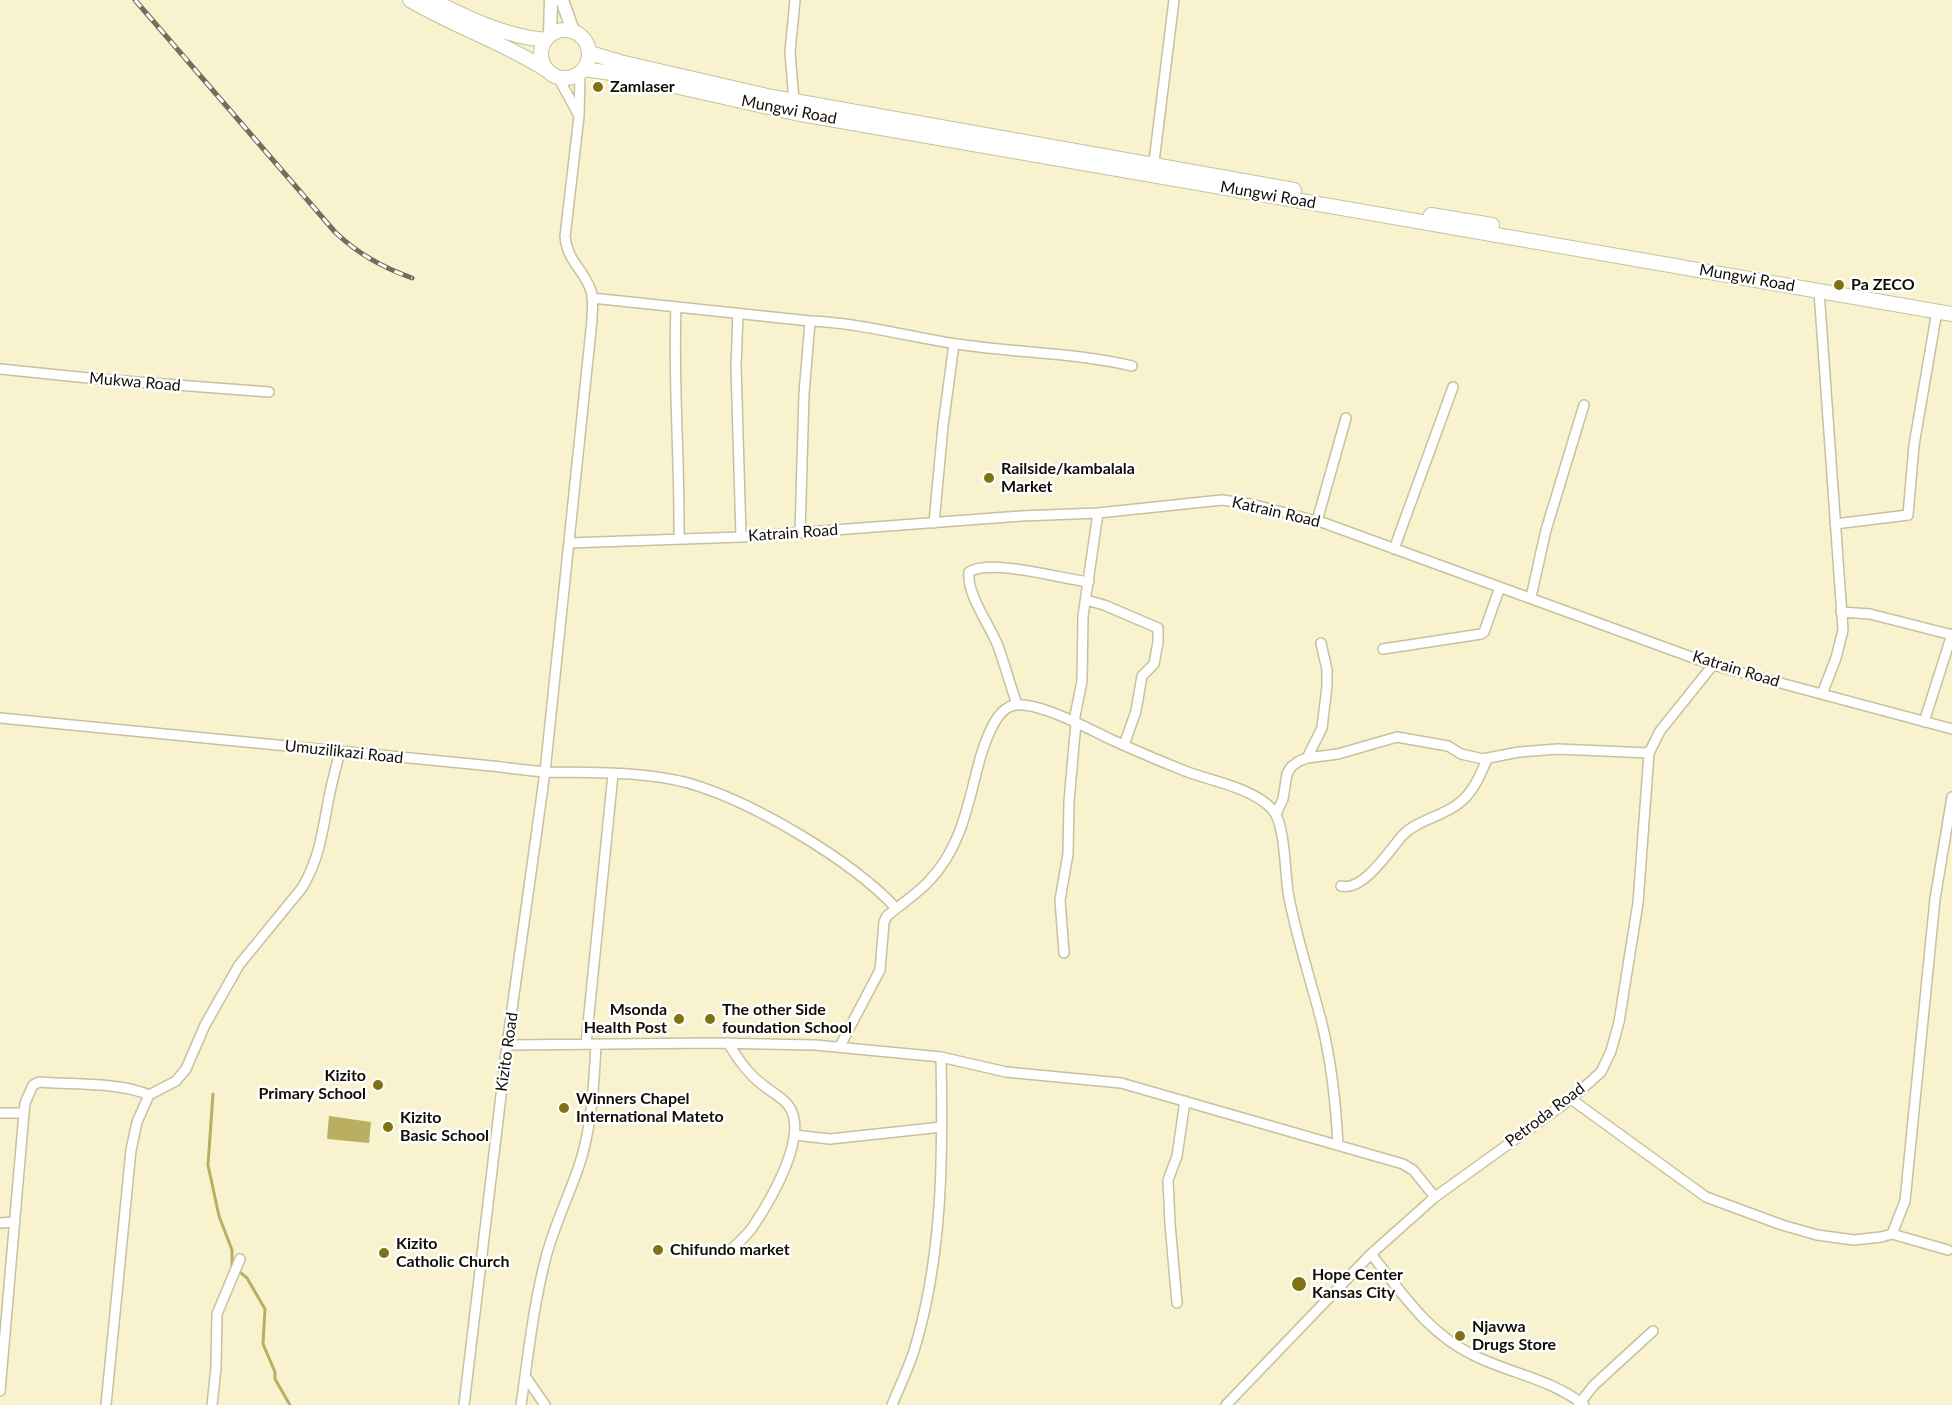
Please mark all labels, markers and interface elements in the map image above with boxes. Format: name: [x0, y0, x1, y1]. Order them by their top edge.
place label: Zamlaser: [610, 77, 675, 97]
marker: Zamlaser: [591, 80, 605, 94]
street label: Mungwi Road: [740, 91, 838, 129]
street label: Mungwi Road: [1219, 177, 1317, 213]
street label: Mungwi Road: [1698, 260, 1796, 296]
place label: Pa ZECO: [1851, 275, 1915, 295]
marker: Pa ZECO: [1832, 278, 1846, 292]
street label: Mukwa Road: [88, 368, 182, 396]
place label: Railside/kambalala Market: [1001, 459, 1135, 497]
marker: Railside/kambalala Market: [982, 471, 996, 485]
street label: Katrain Road: [1230, 493, 1322, 531]
street label: Katrain Road: [747, 520, 839, 546]
street label: Katrain Road: [1690, 647, 1782, 691]
street label: Umuzilikazi Road: [284, 736, 404, 768]
place label: Msonda Health Post: [584, 1000, 667, 1038]
place label: The other Side foundation School: [722, 1000, 852, 1038]
street label: Kizito Road: [492, 1011, 522, 1093]
marker: Msonda Health Post: [672, 1012, 686, 1026]
marker: The other Side foundation School: [703, 1012, 717, 1026]
place label: Kizito Primary School: [259, 1066, 366, 1104]
marker: Kizito Primary School: [371, 1078, 385, 1092]
street label: Petroda Road: [1502, 1079, 1588, 1151]
place label: Winners Chapel International Mateto: [576, 1089, 724, 1127]
marker: Winners Chapel International Mateto: [557, 1101, 571, 1115]
place label: Kizito Basic School: [400, 1108, 489, 1146]
marker: Kizito Basic School: [381, 1120, 395, 1134]
place label: Kizito Catholic Church: [396, 1234, 510, 1272]
place label: Chifundo market: [670, 1240, 790, 1260]
marker: Chifundo market: [651, 1243, 665, 1257]
marker: Kizito Catholic Church: [377, 1246, 391, 1260]
place label: Hope Center Kansas City: [1312, 1265, 1403, 1303]
marker: Hope Center Kansas City: [1290, 1275, 1308, 1293]
place label: Njavwa Drugs Store: [1472, 1317, 1556, 1355]
marker: Njavwa Drugs Store: [1453, 1329, 1467, 1343]

